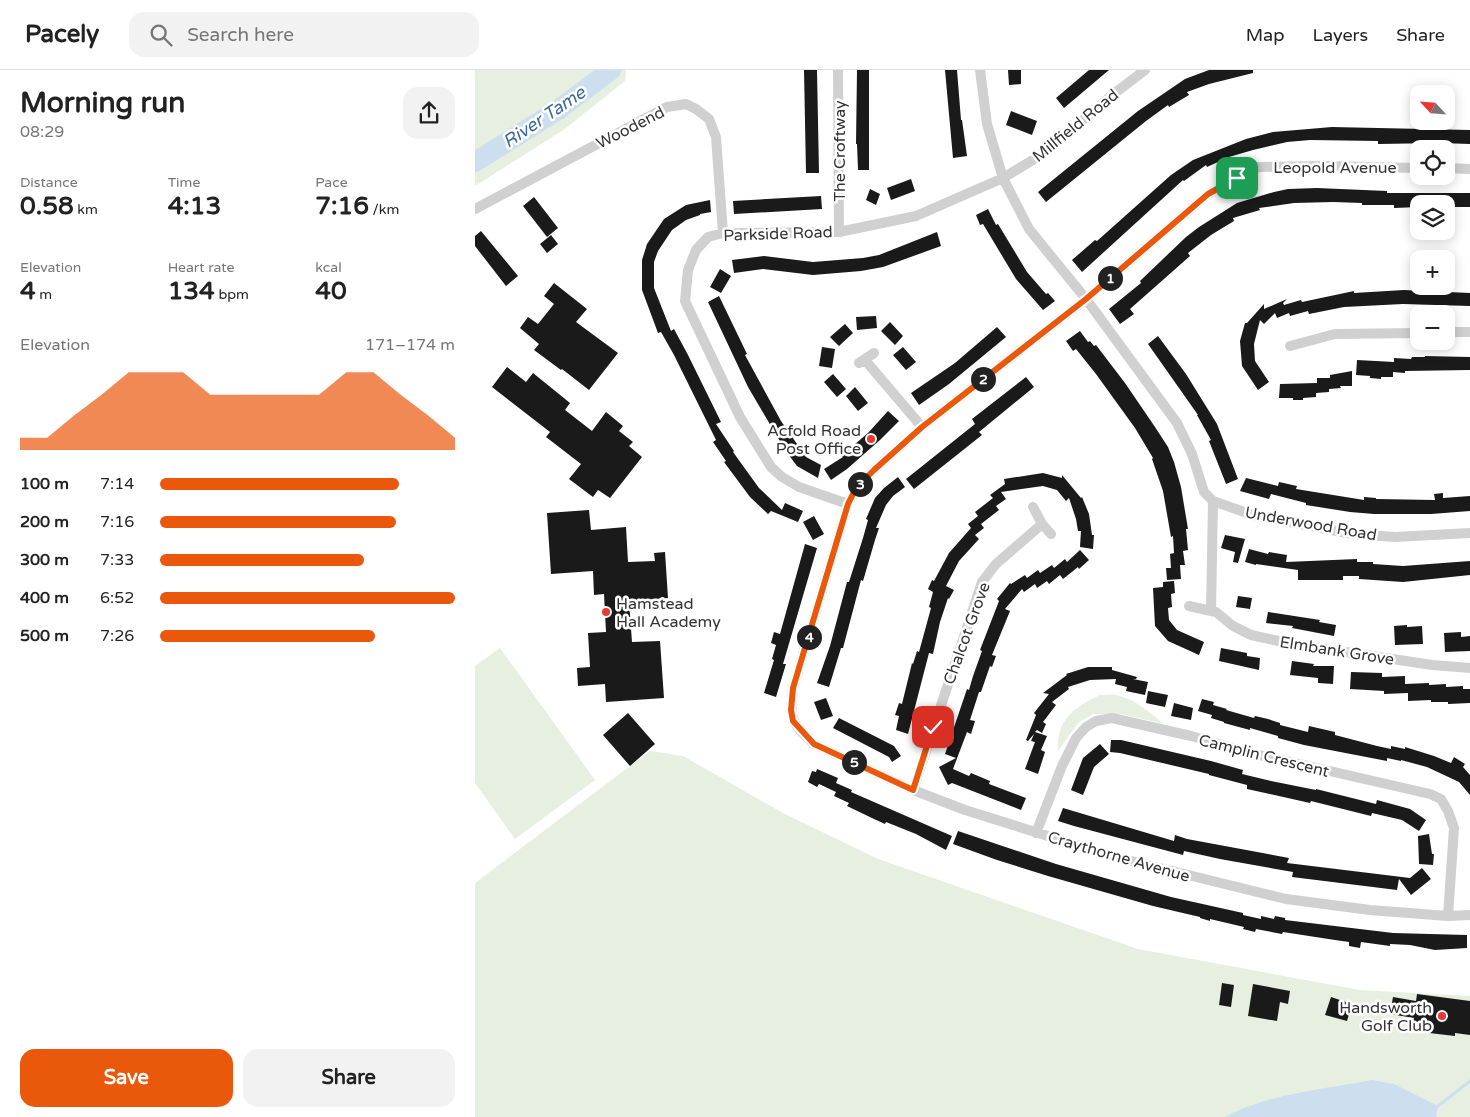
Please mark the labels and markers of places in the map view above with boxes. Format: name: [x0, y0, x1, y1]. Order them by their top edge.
pin: [1216, 157, 1258, 199]
pin: 1: [1097, 266, 1123, 290]
pin: 2: [971, 366, 995, 392]
place label: Acfold Road Post Office: [767, 421, 861, 459]
marker: Acfold Road Post Office: [865, 433, 877, 445]
pin: 3: [847, 472, 873, 496]
place label: Hamstead Hall Academy: [616, 594, 721, 632]
marker: Hamstead Hall Academy: [600, 606, 612, 618]
pin: 4: [797, 624, 821, 650]
pin: [912, 706, 954, 748]
pin: 5: [841, 750, 867, 774]
place label: Handsworth Golf Club: [1339, 998, 1432, 1036]
marker: Handsworth Golf Club: [1436, 1010, 1448, 1022]

